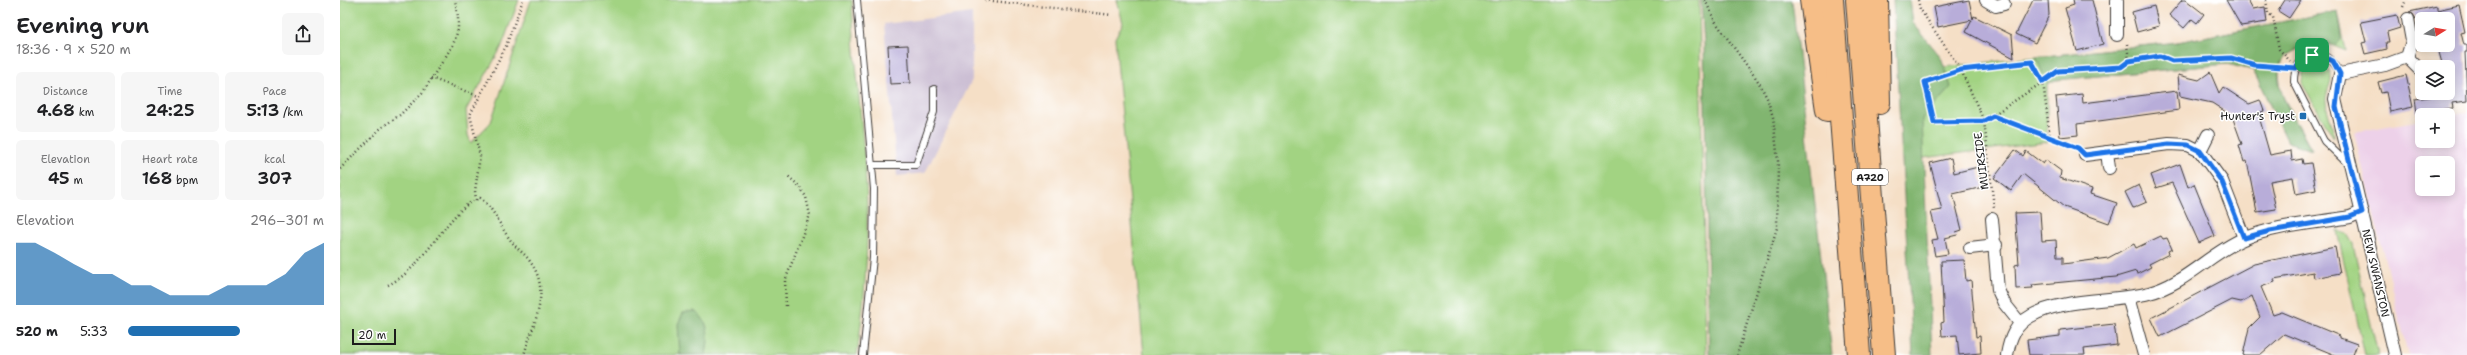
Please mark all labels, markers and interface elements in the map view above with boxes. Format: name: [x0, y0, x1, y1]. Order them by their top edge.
text: Evening run: [16, 11, 149, 40]
north arrow: [2415, 12, 2455, 52]
map controls: [2415, 12, 2455, 196]
button: share: [282, 13, 324, 55]
pin: [2295, 38, 2329, 72]
text: 18:36 · 9 × 520 m: [16, 41, 131, 58]
icon: arrive: [2301, 44, 2323, 66]
button: layers: [2415, 60, 2455, 100]
text: Distance: [43, 84, 88, 99]
text: Time: [157, 84, 183, 99]
text: Pace: [263, 84, 287, 99]
text: 4.68: [36, 99, 75, 121]
text: 24:25: [145, 99, 195, 121]
text: 5:13: [246, 99, 279, 121]
text: km: [75, 105, 94, 120]
text: /km: [279, 105, 303, 120]
button: +: [2415, 108, 2455, 148]
place label: Hunter's Tryst: [2220, 109, 2295, 124]
marker: Hunter's Tryst: [2298, 111, 2308, 121]
street label: MUIRSIDE: [1971, 131, 1992, 191]
text: Elevation: [41, 152, 90, 167]
text: Heart rate: [142, 152, 198, 167]
text: kcal: [264, 152, 285, 167]
button: −: [2415, 156, 2455, 196]
text: 45: [48, 167, 70, 189]
text: 168: [142, 167, 172, 189]
text: 307: [257, 167, 292, 189]
road number: A720: [1852, 169, 1888, 185]
text: m: [70, 173, 83, 188]
text: bpm: [172, 173, 198, 188]
text: Elevation: [16, 212, 74, 229]
text: 296–301 m: [250, 212, 324, 229]
street label: NEW SWANSTON: [2358, 227, 2393, 319]
text: 520 m: [16, 323, 58, 340]
text: 5:33: [80, 323, 108, 340]
scale bar: [352, 327, 396, 346]
text: 20 m: [358, 328, 386, 343]

